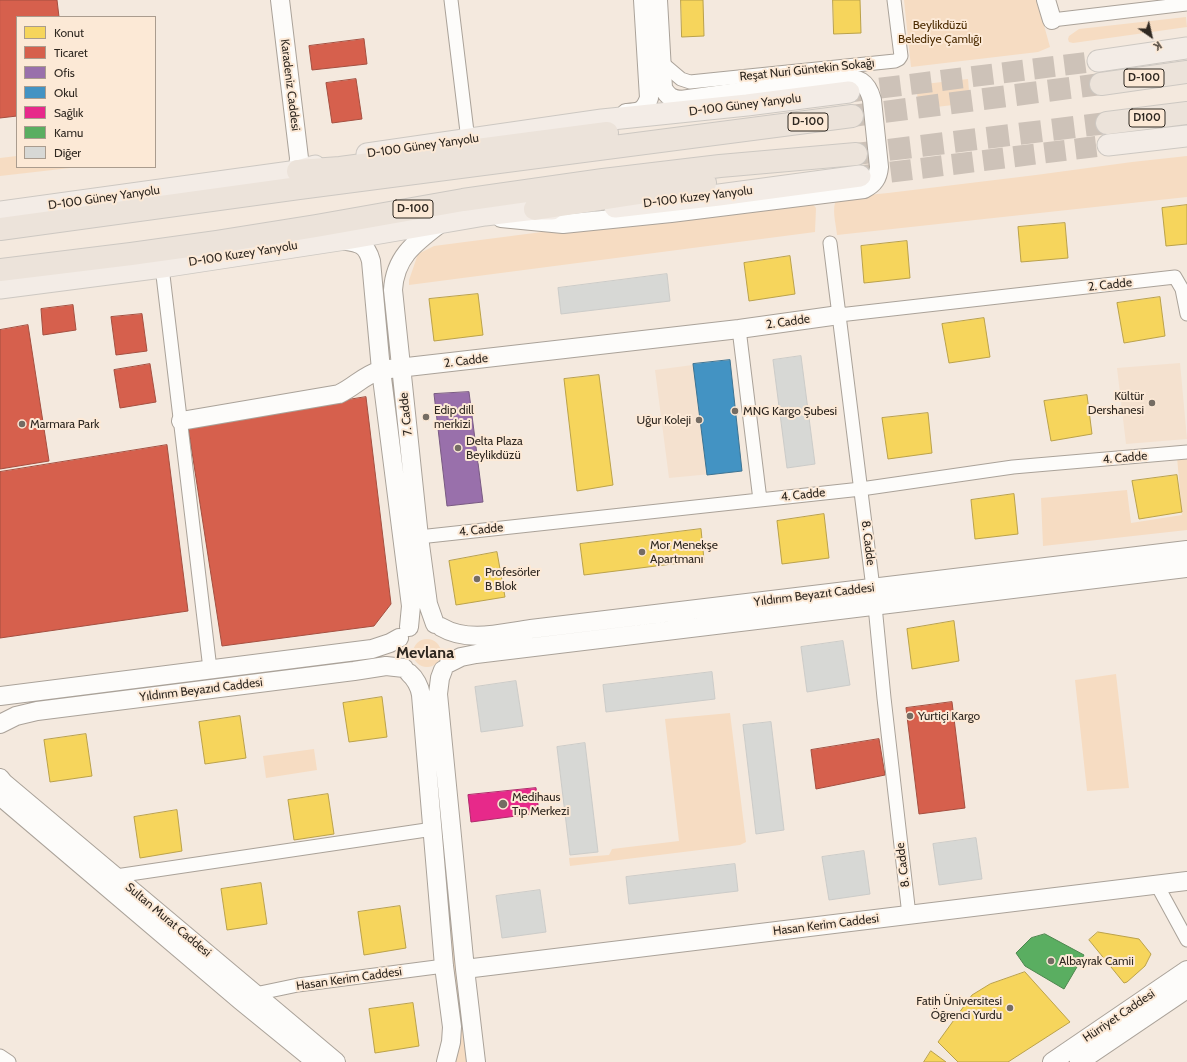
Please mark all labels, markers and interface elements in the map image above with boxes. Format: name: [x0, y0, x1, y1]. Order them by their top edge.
legend: [16, 16, 156, 168]
north arrow: [1131, 16, 1171, 56]
park label: Beylikdüzü Belediye Çamlığı: [898, 18, 982, 46]
text: Konut: [54, 25, 84, 40]
street label: Karadeniz Caddesi: [277, 38, 303, 132]
text: K: [1151, 38, 1164, 54]
text: Ticaret: [54, 45, 88, 60]
street label: Reşat Nuri Güntekin Sokağı: [739, 56, 875, 84]
text: Ofis: [54, 65, 75, 80]
road number: D-100: [1124, 69, 1164, 87]
text: Okul: [54, 85, 78, 100]
street label: D-100 Güney Yanyolu: [688, 91, 802, 119]
text: Sağlık: [54, 105, 84, 120]
road number: D100: [1129, 109, 1165, 127]
road number: D-100: [788, 113, 828, 131]
text: Kamu: [54, 125, 83, 140]
street label: D-100 Güney Yanyolu: [366, 131, 480, 161]
text: Diğer: [54, 145, 81, 160]
street label: D-100 Güney Yanyolu: [47, 183, 161, 213]
street label: D-100 Kuzey Yanyolu: [642, 183, 754, 211]
road number: D-100: [393, 200, 433, 218]
street label: D-100 Kuzey Yanyolu: [187, 238, 299, 270]
street label: 2. Cadde: [1087, 276, 1133, 294]
street label: 2. Cadde: [765, 312, 811, 332]
street label: 2. Cadde: [443, 351, 489, 371]
place label: Kültür Dershanesi: [1088, 389, 1144, 417]
street label: 7. Cadde: [397, 392, 415, 436]
marker: Kültür Dershanesi: [1147, 398, 1157, 408]
place label: Edip dill merkizi: [434, 403, 474, 431]
place label: MNG Kargo Şubesi: [743, 404, 837, 418]
marker: MNG Kargo Şubesi: [730, 406, 740, 416]
marker: Edip dill merkizi: [421, 412, 431, 422]
place label: Uğur Koleji: [637, 413, 691, 427]
marker: Uğur Koleji: [694, 415, 704, 425]
place label: Marmara Park: [30, 417, 99, 431]
marker: Marmara Park: [17, 419, 27, 429]
place label: Delta Plaza Beylikdüzü: [466, 434, 523, 462]
marker: Delta Plaza Beylikdüzü: [453, 443, 463, 453]
street label: 4. Cadde: [1102, 449, 1148, 467]
street label: 4. Cadde: [780, 486, 826, 504]
street label: 8. Cadde: [858, 520, 878, 566]
street label: 4. Cadde: [458, 521, 504, 539]
place label: Mor Menekşe Apartmanı: [650, 538, 718, 566]
marker: Mor Menekşe Apartmanı: [637, 547, 647, 557]
place label: Profesörler B Blok: [485, 565, 540, 593]
marker: Profesörler B Blok: [472, 574, 482, 584]
street label: Yıldırım Beyazıt Caddesi: [753, 580, 875, 610]
district label: Mevlana: [396, 643, 454, 663]
street label: Yıldırım Beyazıd Caddesi: [139, 675, 263, 705]
place label: Yurtiçi Kargo: [918, 709, 980, 723]
marker: Yurtiçi Kargo: [905, 711, 915, 721]
place label: Medihaus Tıp Merkezi: [512, 790, 569, 818]
marker: Medihaus Tıp Merkezi: [497, 798, 509, 810]
street label: 8. Cadde: [893, 842, 913, 888]
street label: Sultan Murat Caddesi: [122, 880, 214, 960]
street label: Hasan Kerim Caddesi: [772, 911, 880, 939]
place label: Albayrak Camii: [1059, 954, 1134, 968]
marker: Albayrak Camii: [1046, 956, 1056, 966]
street label: Hasan Kerim Caddesi: [295, 964, 403, 994]
street label: Hürriyet Caddesi: [1080, 987, 1158, 1045]
place label: Fatih Üniversitesi Öğrenci Yurdu: [916, 994, 1002, 1022]
marker: Fatih Üniversitesi Öğrenci Yurdu: [1005, 1003, 1015, 1013]

